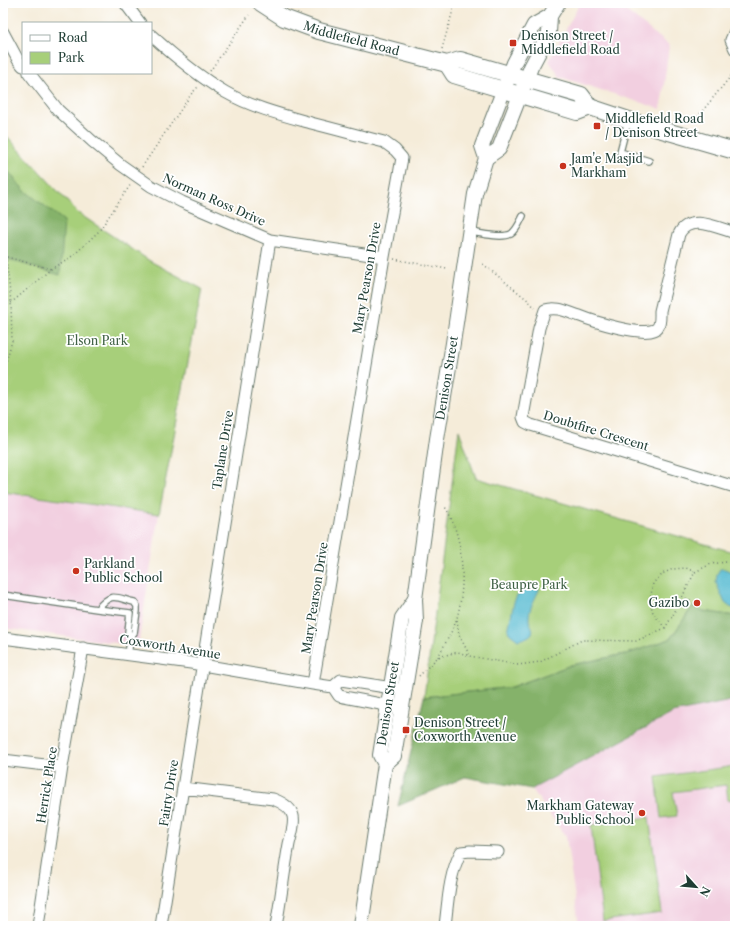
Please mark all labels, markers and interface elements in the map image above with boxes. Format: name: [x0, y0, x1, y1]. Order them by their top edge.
street label: Middlefield Road: [301, 18, 402, 59]
legend: [22, 22, 152, 74]
place label: Denison Street / Middlefield Road: [521, 28, 620, 57]
text: Road: [58, 30, 88, 45]
marker: Denison Street / Middlefield Road: [508, 38, 518, 48]
text: Park: [58, 50, 85, 65]
place label: Middlefield Road / Denison Street: [605, 111, 704, 140]
marker: Middlefield Road / Denison Street: [592, 121, 602, 131]
place label: Jam'e Masjid Markham: [569, 151, 643, 180]
marker: Jam'e Masjid Markham: [558, 161, 568, 171]
street label: Norman Ross Drive: [160, 170, 268, 229]
street label: Mary Pearson Drive: [349, 221, 384, 335]
park label: Elson Park: [66, 333, 129, 348]
street label: Denison Street: [432, 334, 461, 421]
street label: Doubtfire Crescent: [542, 407, 651, 454]
street label: Taplane Drive: [209, 409, 236, 491]
street label: Mary Pearson Drive: [298, 541, 331, 655]
place label: Parkland Public School: [84, 556, 163, 585]
marker: Parkland Public School: [71, 566, 81, 576]
park label: Beaupre Park: [490, 577, 569, 592]
place label: Gazibo: [649, 595, 689, 610]
marker: Gazibo: [692, 598, 702, 608]
street label: Coxworth Avenue: [118, 631, 222, 662]
street label: Denison Street: [374, 660, 402, 747]
place label: Denison Street / Coxworth Avenue: [414, 715, 517, 744]
marker: Denison Street / Coxworth Avenue: [401, 725, 411, 735]
street label: Herrick Place: [33, 745, 60, 824]
street label: Fairty Drive: [156, 758, 181, 827]
place label: Markham Gateway Public School: [526, 798, 634, 827]
marker: Markham Gateway Public School: [637, 808, 647, 818]
north arrow: [676, 867, 716, 907]
text: N: [696, 884, 713, 899]

